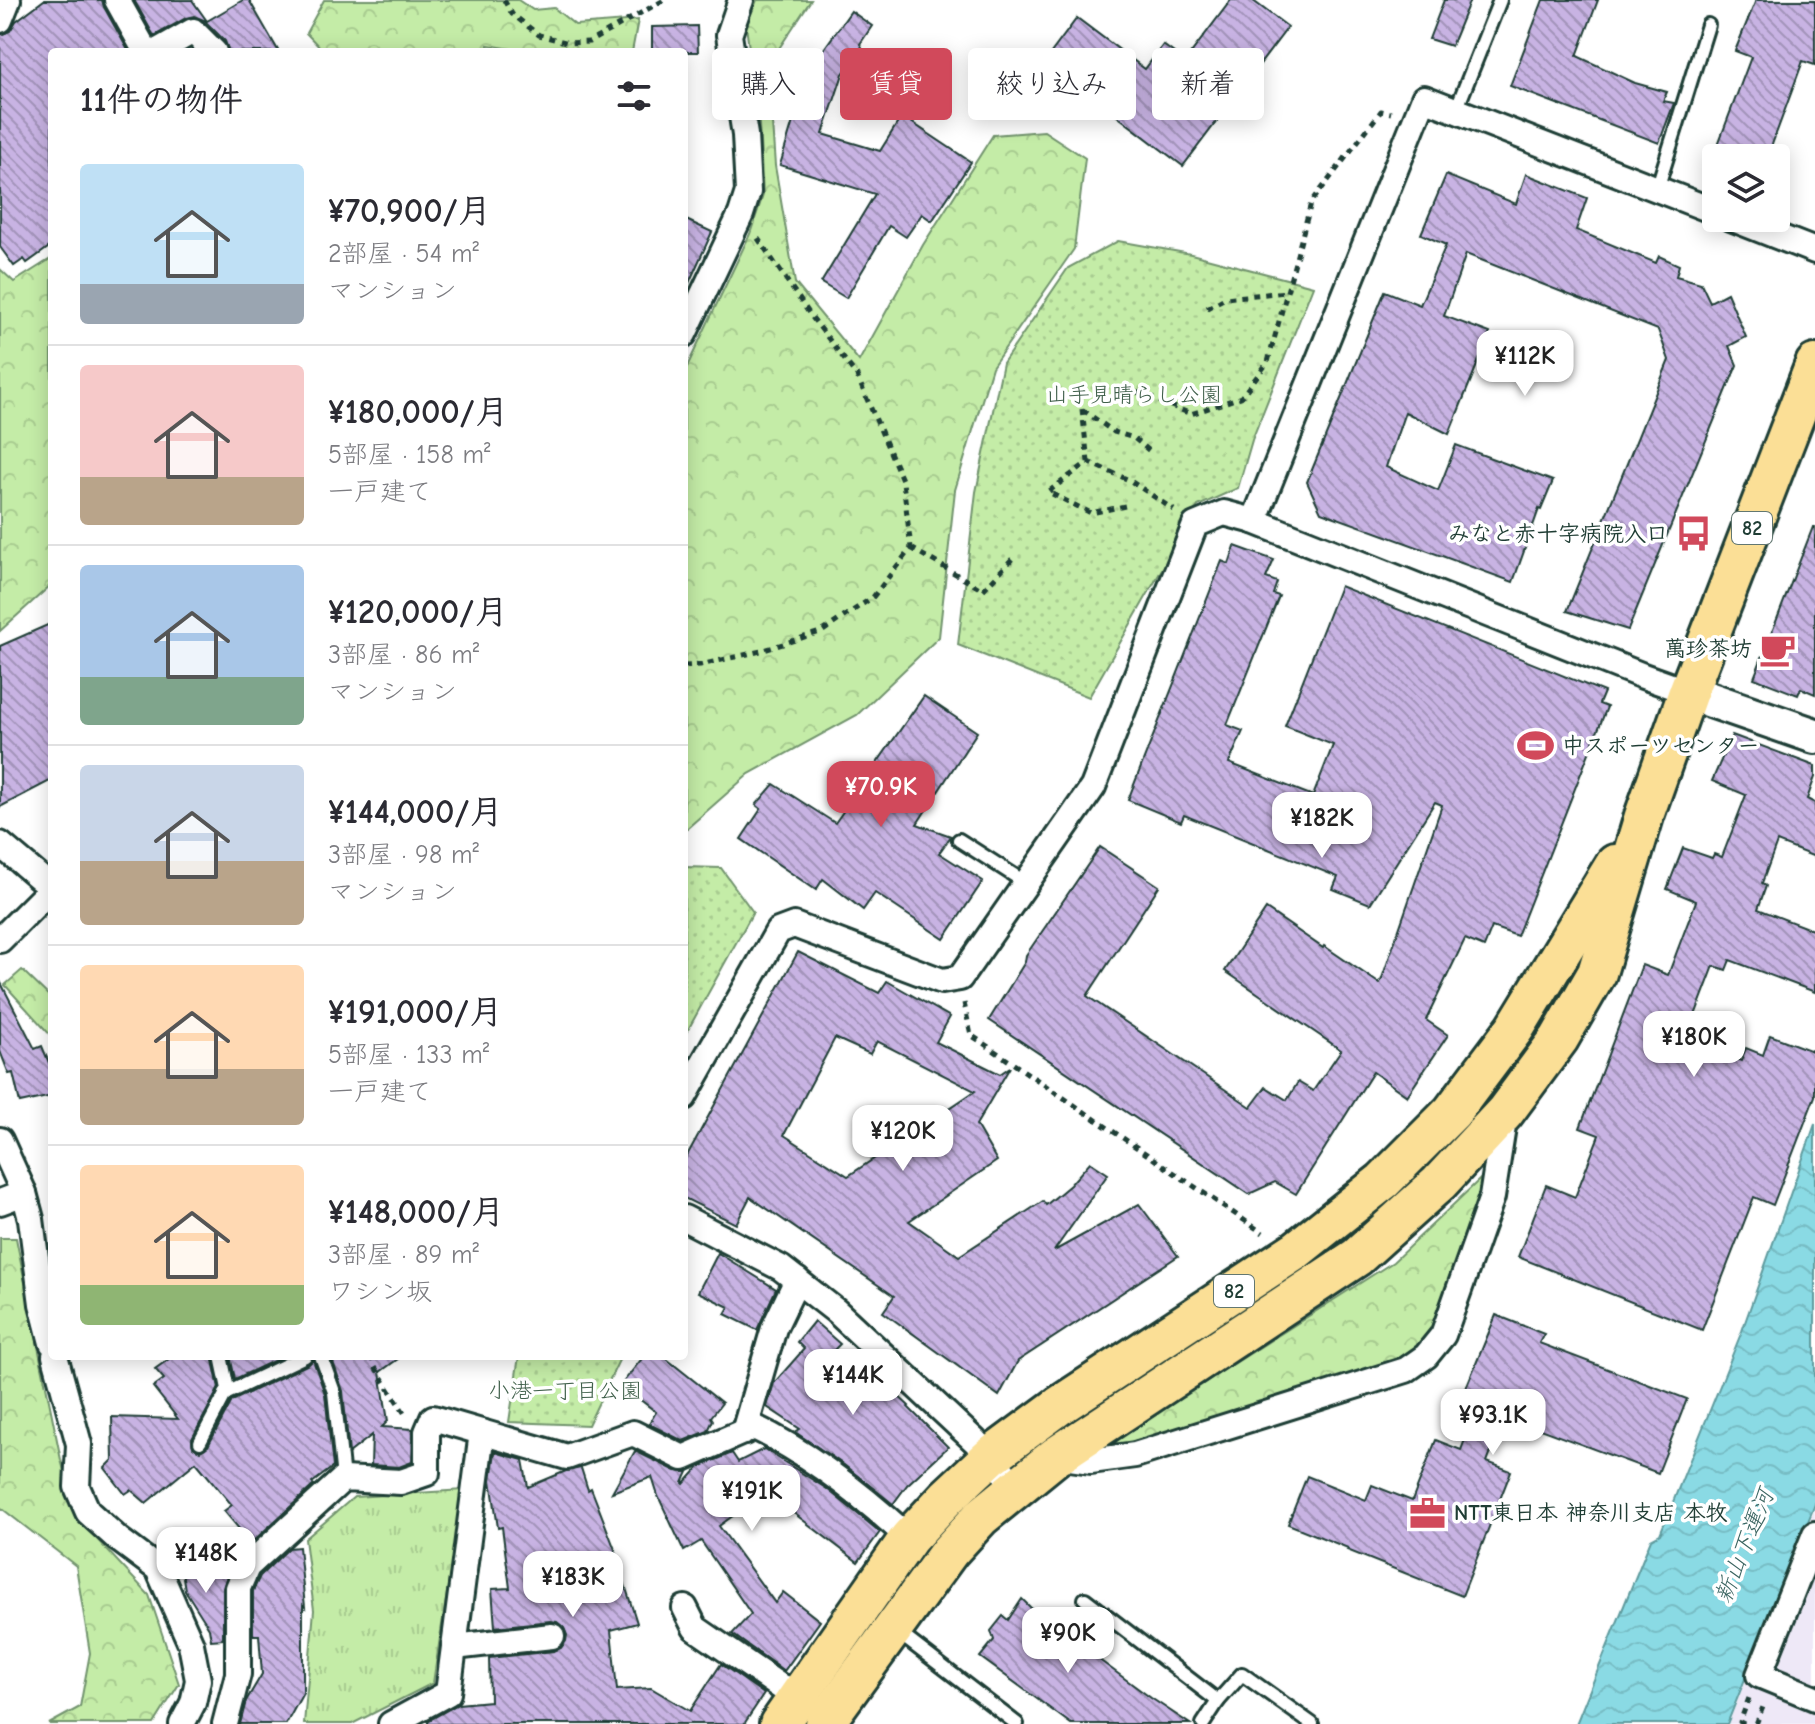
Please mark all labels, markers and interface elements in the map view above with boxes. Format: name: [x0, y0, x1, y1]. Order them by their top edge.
chip: 購入: [712, 48, 824, 120]
chip: 賃貸: [840, 48, 952, 120]
chip: 絞り込み: [968, 48, 1136, 120]
chip: 新着: [1152, 48, 1264, 120]
icon: filters: [612, 74, 656, 118]
text: 11件の物件: [80, 80, 243, 120]
map controls: [1702, 144, 1790, 232]
button: layers: [1702, 144, 1790, 232]
text: ¥70,900/月: [328, 191, 492, 231]
icon: home: [144, 196, 240, 292]
text: 2部屋 · 54 m²: [328, 239, 479, 269]
text: マンション: [328, 276, 457, 306]
pin: ¥112K: [1469, 330, 1581, 398]
text: ¥112K: [1495, 341, 1555, 371]
park label: 山手見晴らし公園: [1046, 382, 1222, 408]
text: ¥180,000/月: [328, 392, 509, 432]
icon: home: [144, 397, 240, 493]
text: 5部屋 · 158 m²: [328, 440, 490, 470]
text: 一戸建て: [328, 477, 432, 507]
road number: 82: [1732, 512, 1772, 544]
bus stop icon: みなと赤十字病院入口: [1675, 515, 1713, 553]
place label: みなと赤十字病院入口: [1448, 521, 1668, 547]
text: ¥120,000/月: [328, 592, 508, 632]
icon: home: [144, 597, 240, 693]
cafe icon: 萬珍茶坊: [1759, 630, 1797, 668]
place label: 萬珍茶坊: [1664, 636, 1752, 662]
text: 3部屋 · 86 m²: [328, 640, 479, 670]
text: マンション: [328, 677, 457, 707]
sports icon: 中スポーツセンター: [1517, 727, 1555, 765]
place label: 中スポーツセンター: [1562, 733, 1760, 759]
pin: ¥70.9K: [816, 761, 946, 829]
text: ¥70.9K: [845, 772, 917, 802]
text: ¥144,000/月: [328, 792, 503, 832]
pin: ¥182K: [1266, 792, 1378, 860]
icon: home: [144, 797, 240, 893]
text: ¥182K: [1290, 803, 1354, 833]
text: 3部屋 · 98 m²: [328, 840, 479, 870]
text: マンション: [328, 877, 457, 907]
text: ¥191,000/月: [328, 992, 503, 1032]
icon: home: [144, 997, 240, 1093]
pin: ¥180K: [1638, 1011, 1750, 1079]
text: ¥180K: [1661, 1022, 1727, 1052]
text: 5部屋 · 133 m²: [328, 1040, 489, 1070]
text: 一戸建て: [328, 1077, 432, 1107]
pin: ¥120K: [847, 1105, 959, 1173]
text: ¥120K: [870, 1116, 936, 1146]
text: ¥148,000/月: [328, 1192, 505, 1232]
icon: home: [144, 1197, 240, 1293]
text: 3部屋 · 89 m²: [328, 1240, 479, 1270]
road number: 82: [1214, 1275, 1254, 1307]
text: ワシン坂: [328, 1277, 432, 1307]
pin: ¥144K: [797, 1349, 909, 1417]
text: ¥144K: [822, 1360, 884, 1390]
park label: 小港一丁目公園: [488, 1378, 642, 1404]
pin: ¥93.1K: [1428, 1389, 1558, 1457]
text: ¥93.1K: [1459, 1400, 1527, 1430]
pin: ¥191K: [696, 1465, 808, 1533]
text: ¥191K: [721, 1476, 783, 1506]
water label: 新山下運河: [1709, 1482, 1781, 1607]
office icon: NTT東日本 神奈川支店 本牧: [1409, 1494, 1447, 1532]
place label: NTT東日本 神奈川支店 本牧: [1454, 1500, 1728, 1526]
pin: ¥148K: [150, 1527, 262, 1595]
text: ¥148K: [175, 1538, 237, 1568]
pin: ¥183K: [517, 1551, 629, 1619]
text: ¥183K: [541, 1562, 605, 1592]
pin: ¥90K: [1021, 1607, 1115, 1675]
text: ¥90K: [1040, 1618, 1096, 1648]

